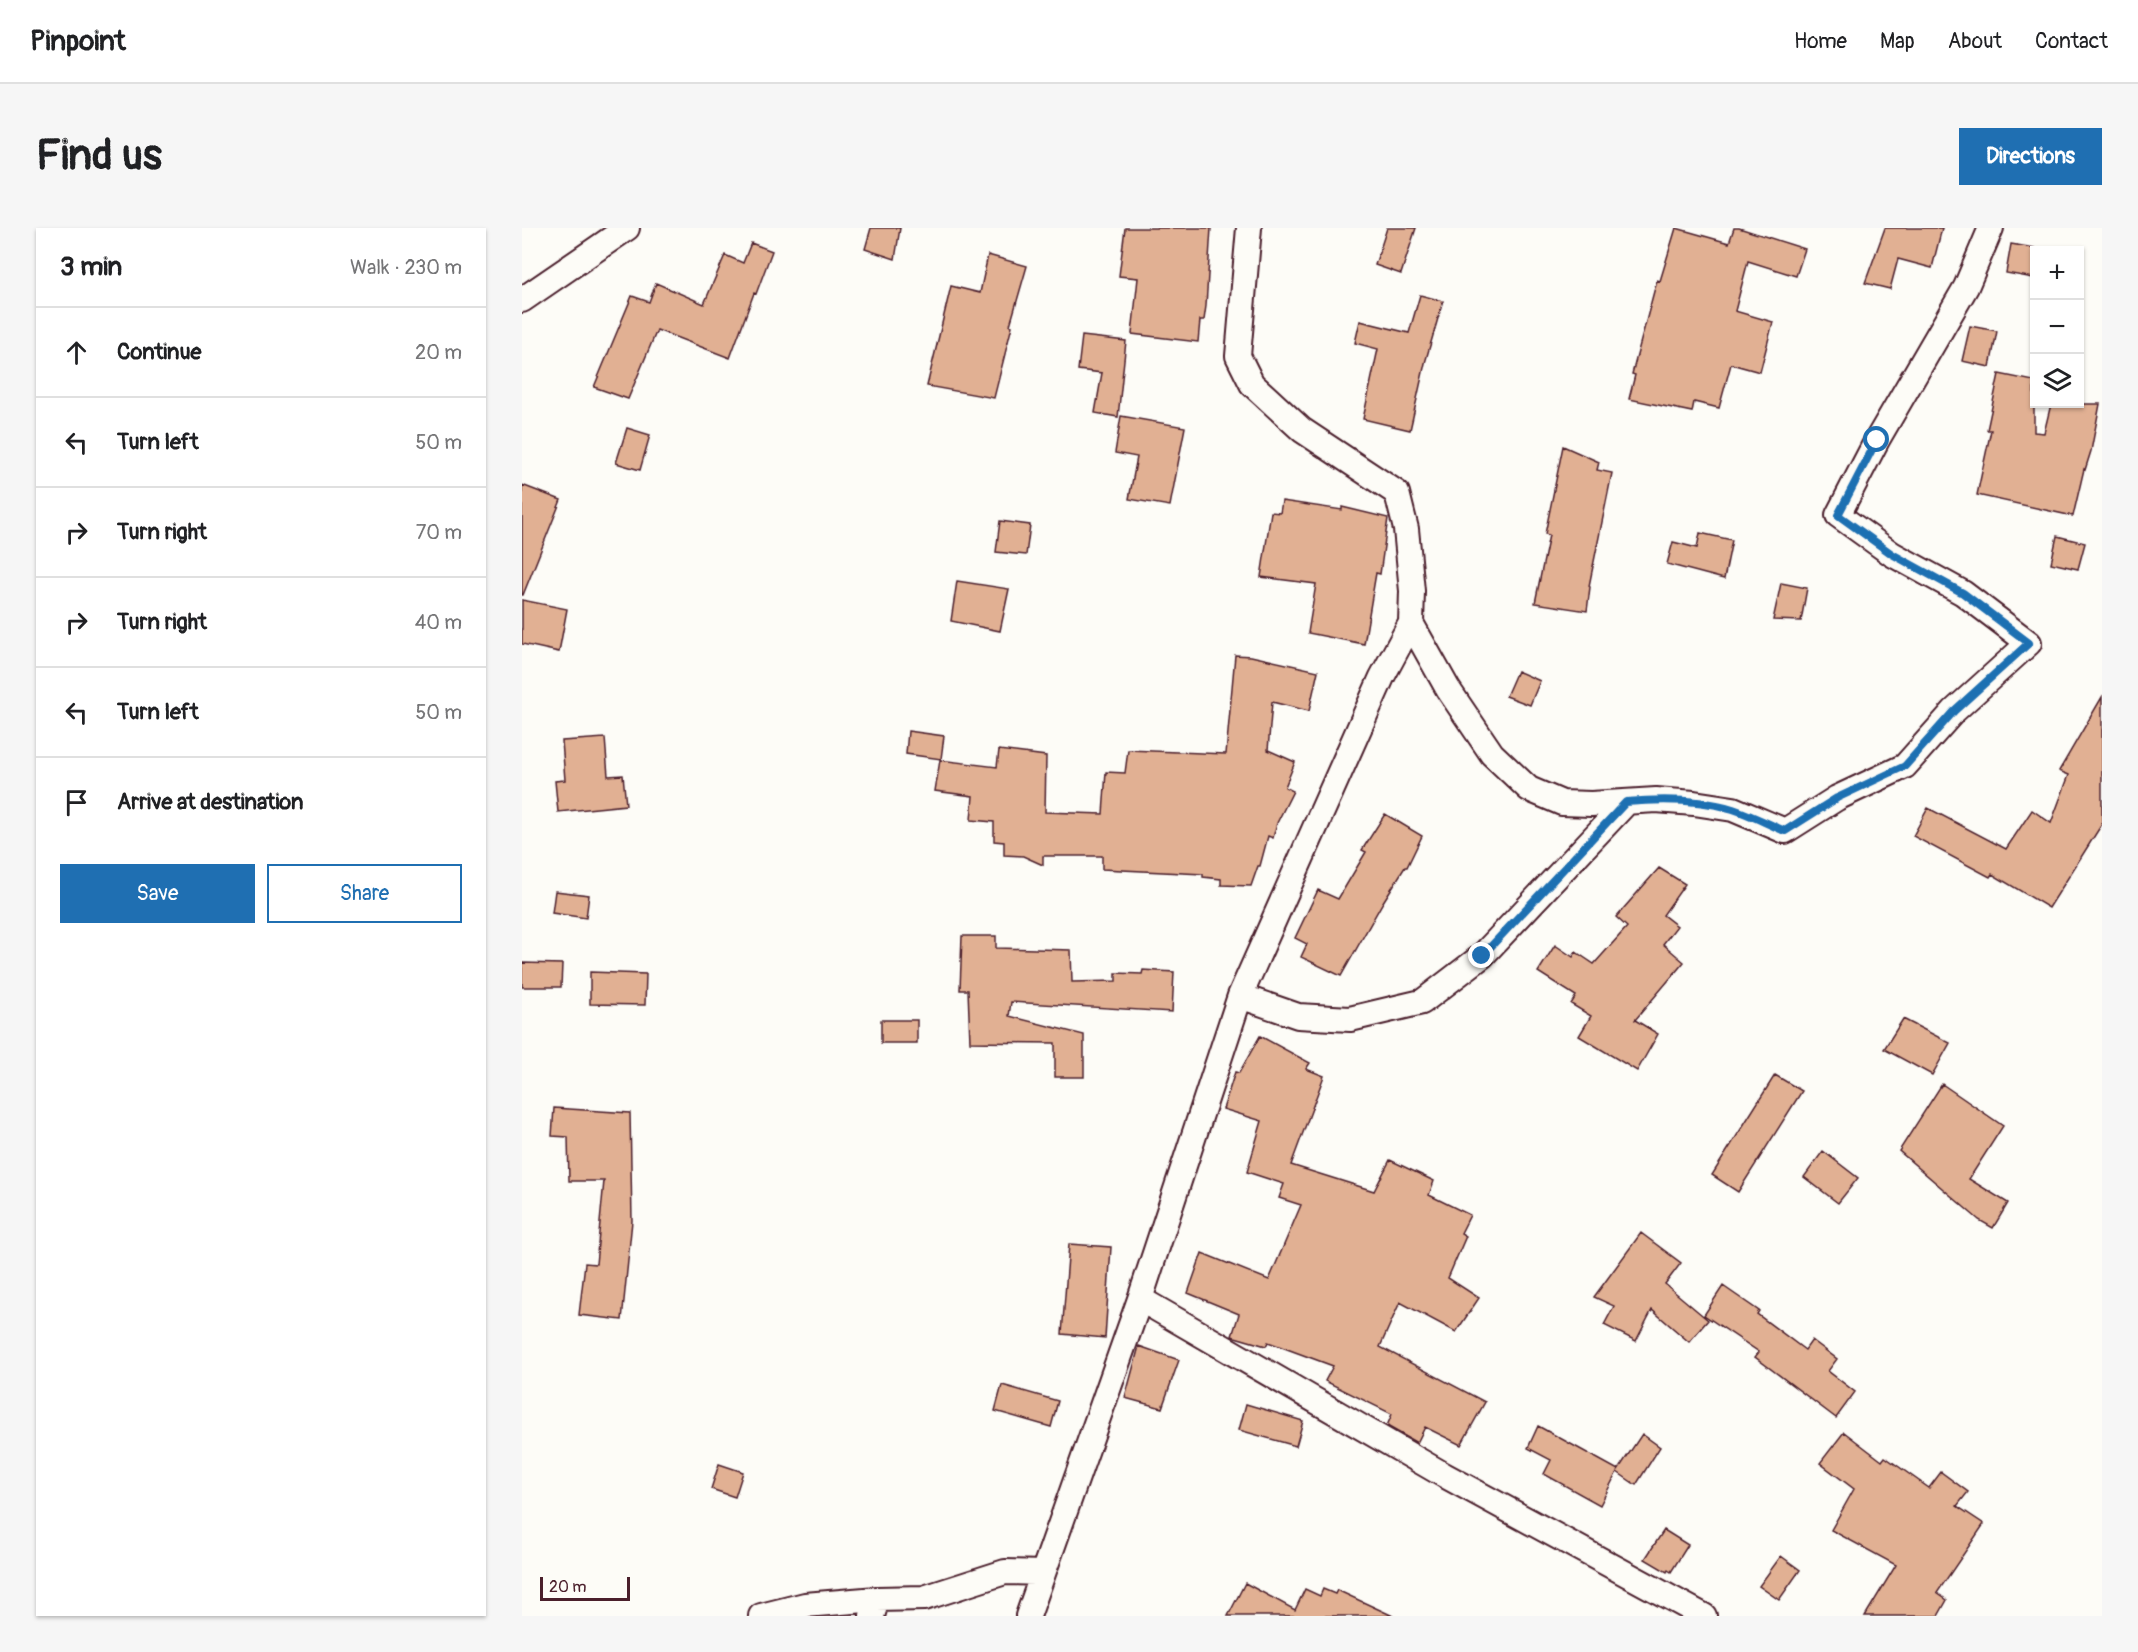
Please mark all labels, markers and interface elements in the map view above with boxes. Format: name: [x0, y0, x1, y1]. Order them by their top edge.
text: Pinpoint: [30, 24, 126, 59]
text: Home: [1794, 28, 1847, 55]
text: Map: [1880, 28, 1915, 55]
text: About: [1948, 28, 2002, 55]
text: Contact: [2035, 28, 2108, 55]
button: Directions: [1959, 128, 2102, 185]
text: Find us: [36, 130, 162, 182]
map controls: [2030, 246, 2084, 408]
button: +: [2030, 246, 2084, 300]
text: 3 min: [60, 251, 122, 283]
text: Walk · 230 m: [350, 255, 462, 280]
button: −: [2030, 300, 2084, 354]
icon: ahead: [60, 336, 93, 369]
text: Continue: [117, 338, 201, 366]
text: 20 m: [415, 340, 462, 365]
button: layers: [2030, 354, 2084, 408]
icon: left: [60, 426, 93, 459]
route start: [1863, 426, 1889, 452]
text: Turn left: [117, 428, 199, 456]
text: 50 m: [415, 430, 462, 455]
icon: right: [60, 516, 93, 549]
text: Turn right: [117, 518, 207, 546]
text: 70 m: [416, 520, 462, 545]
icon: right: [60, 606, 93, 639]
text: Turn right: [117, 608, 207, 636]
text: 40 m: [415, 610, 462, 635]
icon: left: [60, 696, 93, 729]
text: Turn left: [117, 698, 199, 726]
text: 50 m: [415, 700, 462, 725]
icon: arrive: [60, 786, 93, 819]
text: Arrive at destination: [117, 788, 303, 816]
button: Save: [60, 864, 255, 923]
button: Share: [267, 864, 462, 923]
route end: [1468, 942, 1494, 968]
scale bar: [540, 1574, 630, 1602]
text: 20 m: [549, 1577, 587, 1597]

